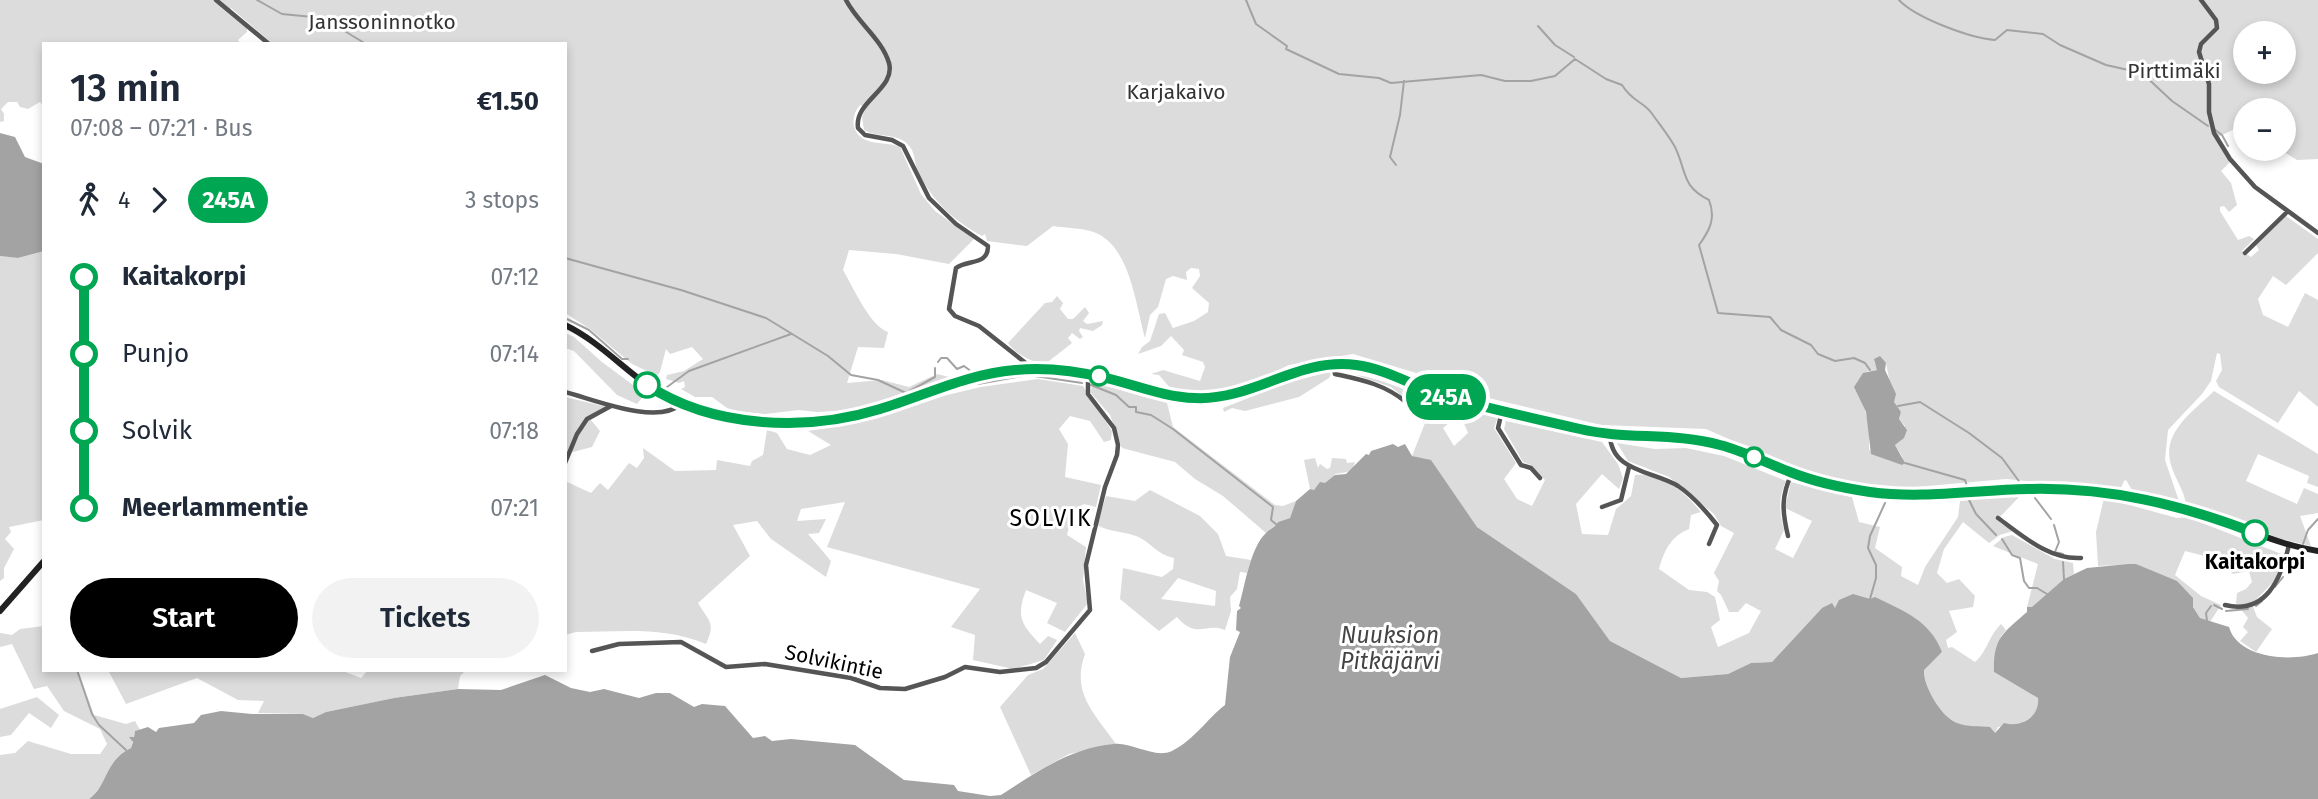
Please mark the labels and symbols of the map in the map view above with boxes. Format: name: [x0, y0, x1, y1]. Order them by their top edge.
park label: Janssoninnotko: [308, 9, 456, 35]
park label: Pirttimäki: [2127, 58, 2221, 84]
park label: Karjakaivo: [1126, 79, 1226, 105]
unlabelled marker: [1089, 366, 1109, 386]
unlabelled marker: [634, 372, 660, 398]
line badge: 245A: [1397, 374, 1495, 420]
unlabelled marker: [1744, 447, 1764, 467]
district label: SOLVIK: [1009, 504, 1093, 532]
marker: Kaitakorpi: [2242, 520, 2268, 546]
place label: Kaitakorpi: [2205, 549, 2305, 575]
water label: Nuuksion Pitkäjärvi: [1340, 621, 1440, 675]
street label: Solvikintie: [782, 639, 886, 685]

